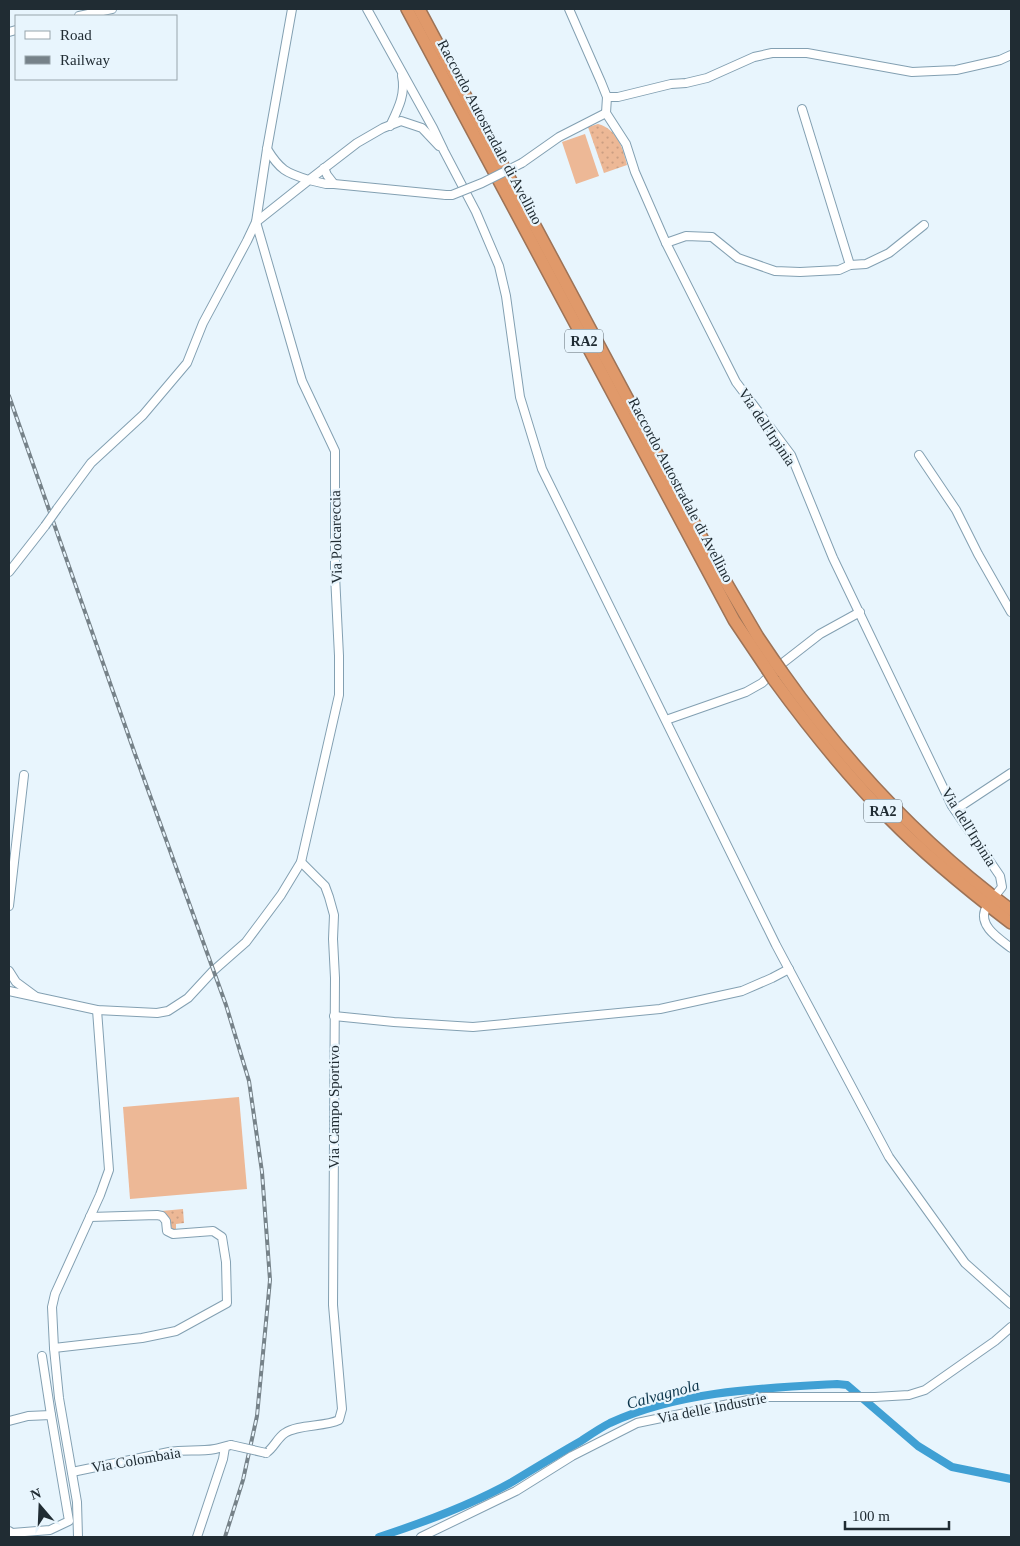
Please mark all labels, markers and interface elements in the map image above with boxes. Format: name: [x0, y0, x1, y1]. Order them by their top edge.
legend: [15, 15, 178, 80]
text: Road: [60, 27, 92, 43]
street label: Raccordo Autostradale di Avellino: [434, 37, 546, 227]
text: Railway: [60, 52, 110, 68]
road number: RA2: [565, 330, 603, 352]
street label: Via dell'Irpinia: [735, 385, 799, 469]
street label: Raccordo Autostradale di Avellino: [625, 395, 737, 585]
street label: Via Polcareccia: [327, 490, 345, 584]
street label: Via dell'Irpinia: [938, 785, 1000, 870]
road number: RA2: [864, 799, 902, 822]
street label: Via Campo Sportivo: [326, 1045, 342, 1169]
water label: Calvagnola: [625, 1376, 702, 1413]
street label: Via delle Industrie: [656, 1390, 768, 1426]
street label: Via Colombaia: [90, 1444, 182, 1476]
north arrow: [15, 1481, 65, 1531]
text: N: [29, 1485, 43, 1503]
scale bar: [845, 1498, 949, 1530]
text: 100 m: [852, 1508, 890, 1524]

